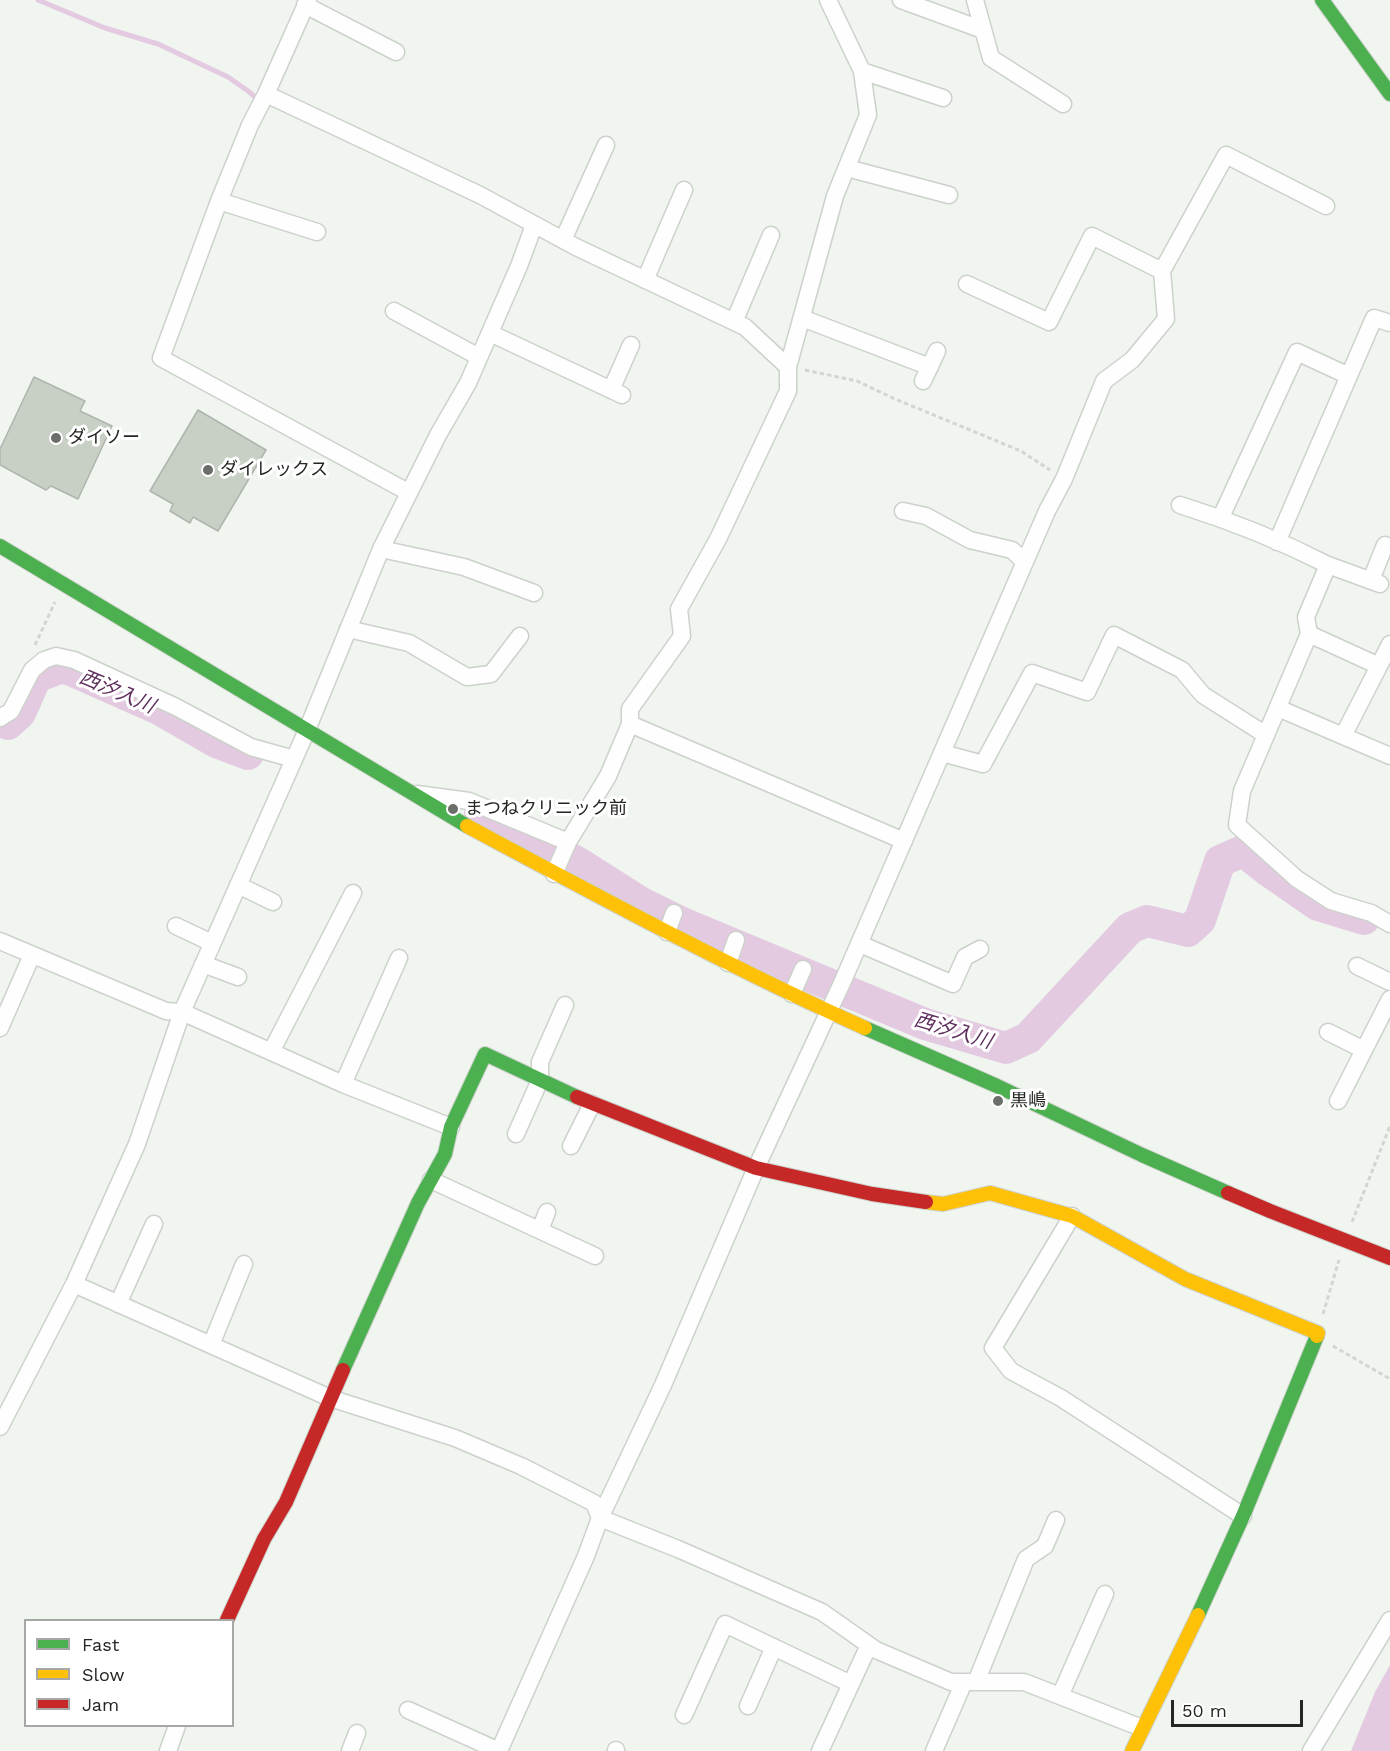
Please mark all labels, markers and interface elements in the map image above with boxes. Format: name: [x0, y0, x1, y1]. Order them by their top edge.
place label: ダイソー: [68, 427, 140, 449]
marker: ダイソー: [49, 431, 63, 445]
place label: ダイレックス: [220, 459, 328, 481]
marker: ダイレックス: [201, 463, 215, 477]
water label: 西汐入川: [75, 665, 159, 719]
place label: まつねクリニック前: [465, 798, 627, 820]
marker: まつねクリニック前: [446, 802, 460, 816]
water label: 西汐入川: [911, 1008, 995, 1054]
place label: 黒嶋: [1010, 1090, 1046, 1112]
marker: 黒嶋: [991, 1094, 1005, 1108]
legend: [24, 1619, 234, 1727]
text: Fast: [82, 1634, 119, 1655]
text: Slow: [82, 1664, 125, 1685]
scale bar: [1174, 1688, 1306, 1726]
text: Jam: [82, 1694, 119, 1715]
text: 50 m: [1182, 1700, 1227, 1721]

